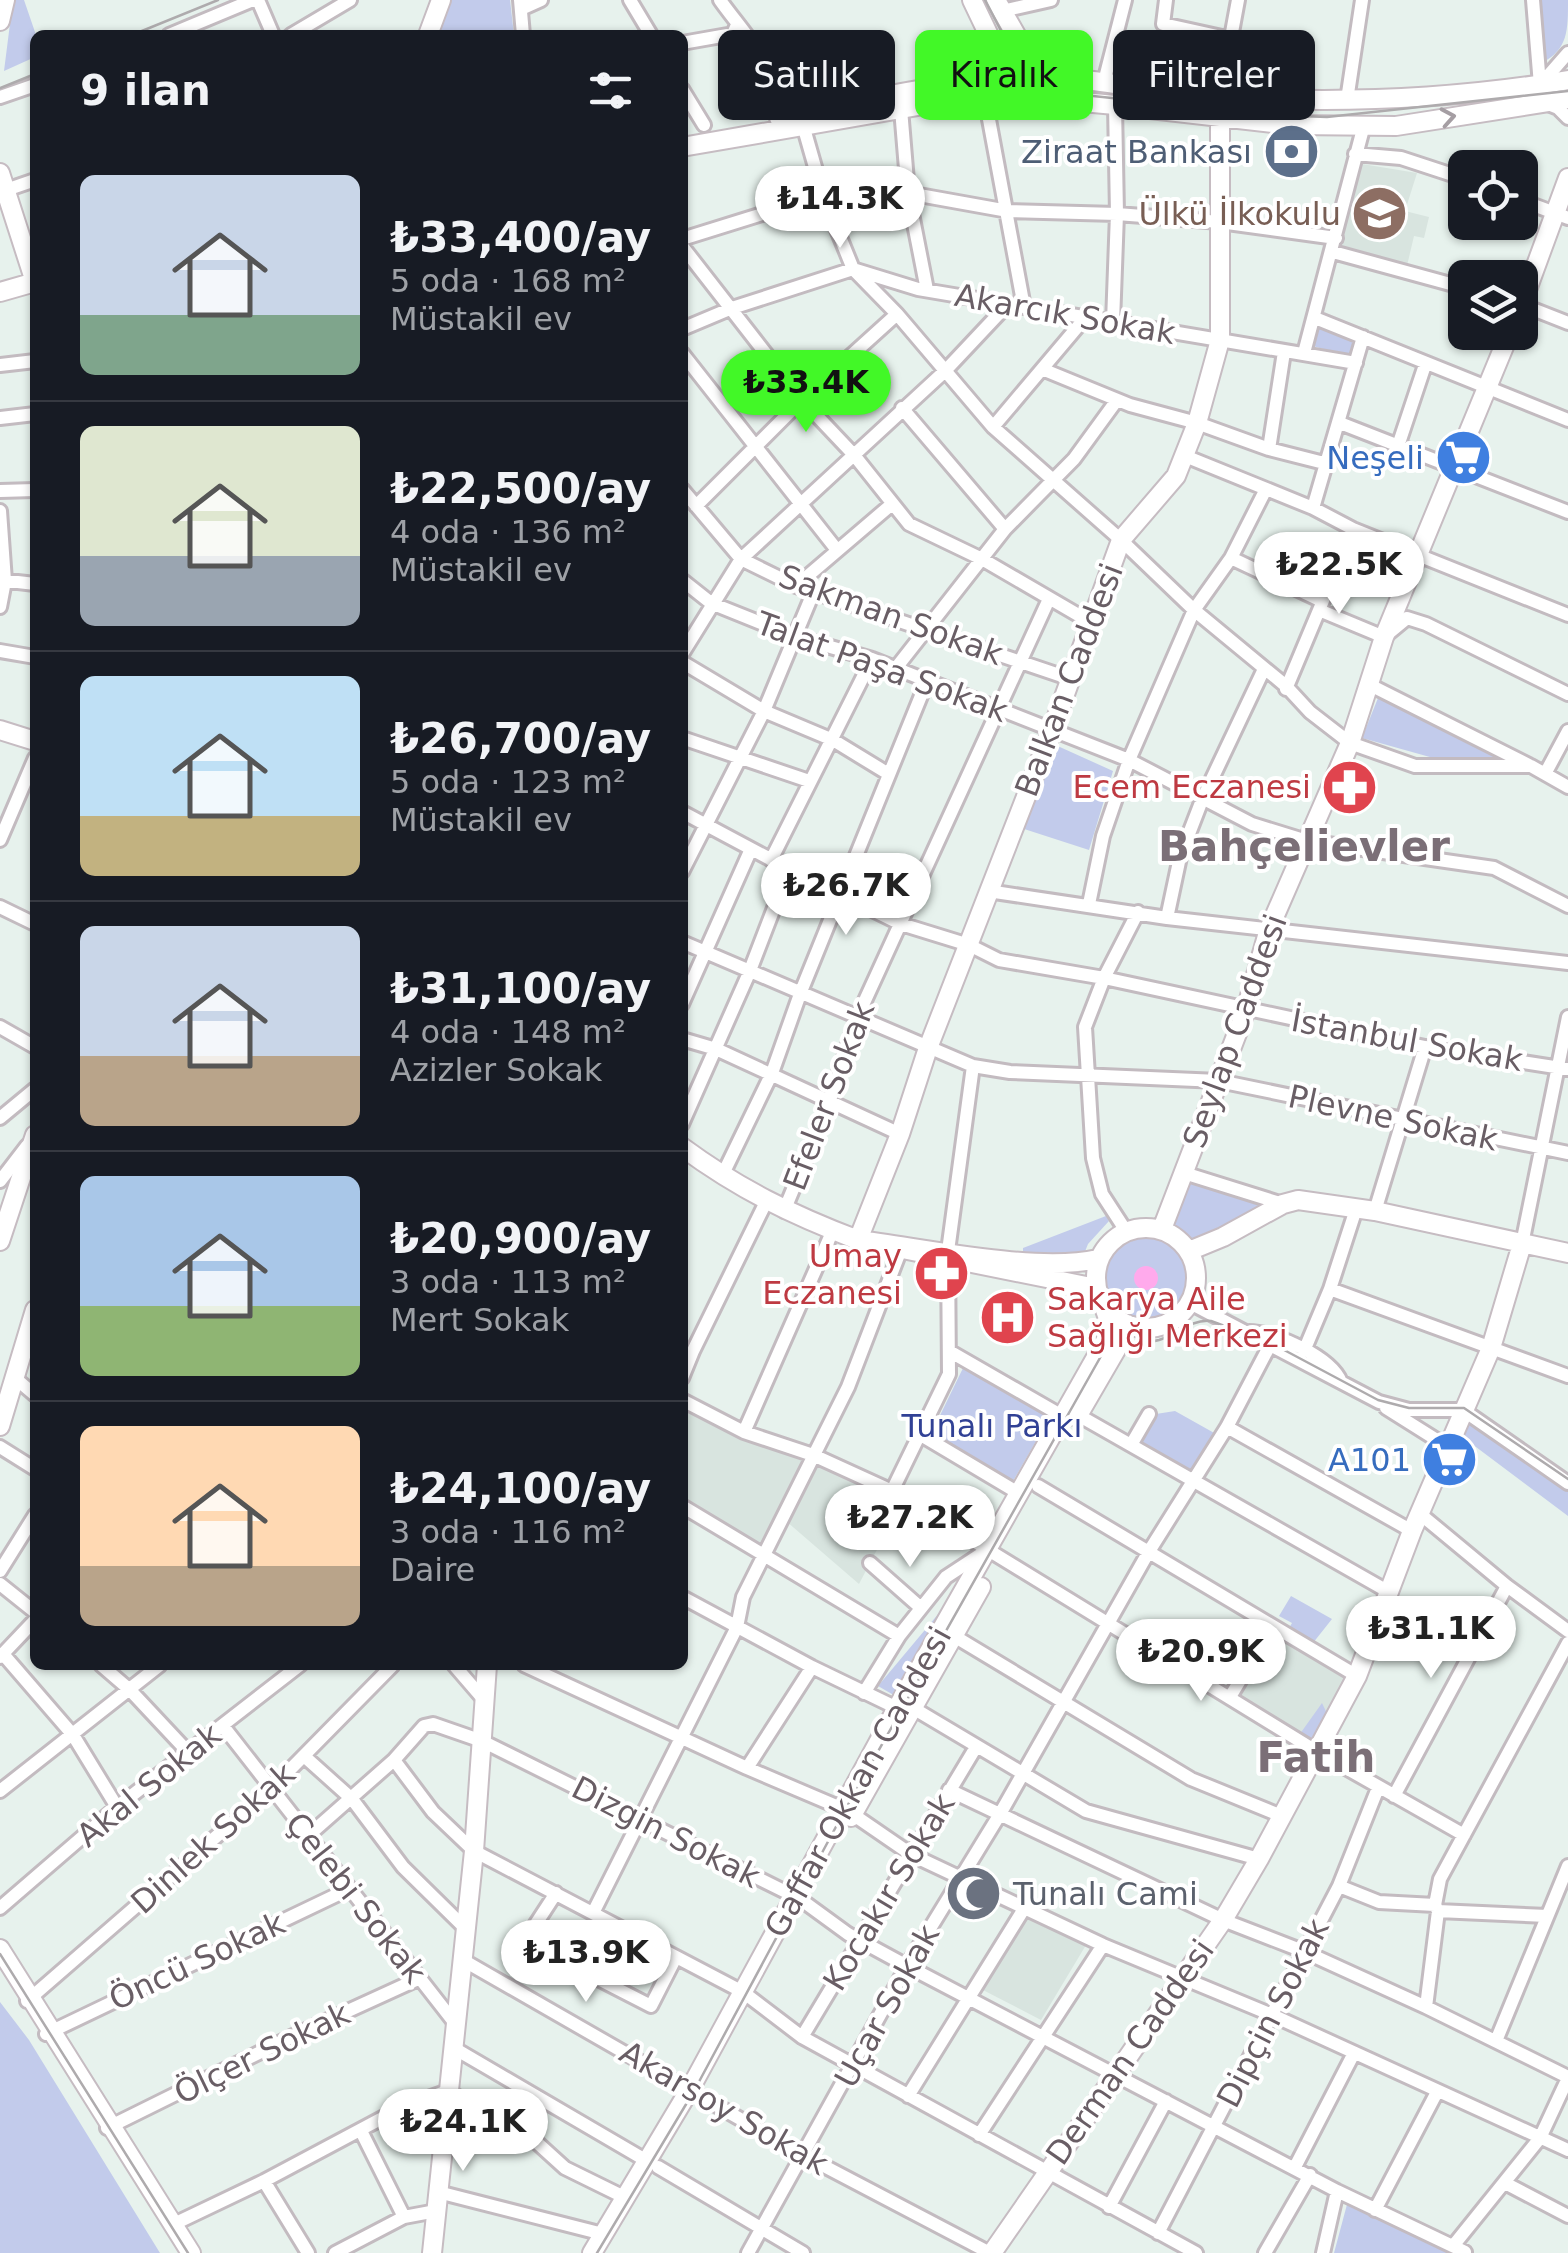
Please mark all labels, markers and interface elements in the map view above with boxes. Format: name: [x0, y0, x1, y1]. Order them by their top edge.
chip: Satılık: [718, 30, 895, 120]
chip: Kiralık: [915, 30, 1093, 120]
chip: Filtreler: [1113, 30, 1315, 120]
icon: filters: [583, 63, 638, 118]
text: 9 ilan: [80, 66, 211, 115]
one-way arrow: [1440, 107, 1457, 128]
bank icon: Ziraat Bankası: [1261, 122, 1321, 182]
place label: Ziraat Bankası: [1021, 133, 1252, 171]
map controls: [1448, 150, 1538, 350]
button: locate: [1448, 150, 1538, 240]
pin: ₺14.3K: [759, 166, 921, 251]
text: ₺14.3K: [777, 179, 903, 217]
school or university icon: Ülkü İlkokulu: [1350, 184, 1410, 244]
place label: Ülkü İlkokulu: [1138, 195, 1341, 233]
text: ₺33,400/ay: [390, 213, 651, 262]
icon: home: [160, 215, 280, 335]
button: layers: [1448, 260, 1538, 350]
text: 5 oda · 168 m²: [390, 262, 626, 300]
street label: Akarcık Sokak: [952, 276, 1179, 352]
text: Müstakil ev: [390, 300, 572, 338]
pin: ₺33.4K: [725, 350, 887, 435]
text: ₺33.4K: [743, 363, 869, 401]
supermarket icon: Neşeli: [1433, 428, 1493, 488]
place label: Neşeli: [1326, 439, 1424, 477]
text: ₺22,500/ay: [390, 464, 651, 513]
icon: home: [160, 466, 280, 586]
text: 4 oda · 136 m²: [390, 513, 626, 551]
pin: ₺22.5K: [1258, 532, 1420, 617]
text: ₺22.5K: [1276, 545, 1402, 583]
text: Müstakil ev: [390, 551, 572, 589]
street label: Sakman Sokak: [774, 557, 1009, 673]
street label: Balkan Caddesi: [1007, 558, 1131, 802]
street label: Talat Paşa Sokak: [750, 603, 1013, 730]
text: ₺26,700/ay: [390, 714, 651, 763]
icon: home: [160, 716, 280, 836]
pharmacy icon: Ecem Eczanesi: [1320, 757, 1380, 817]
text: 5 oda · 123 m²: [390, 763, 626, 801]
place label: Ecem Eczanesi: [1072, 768, 1311, 806]
text: Müstakil ev: [390, 801, 572, 839]
district label: Bahçelievler: [1158, 822, 1450, 871]
pin: ₺26.7K: [765, 853, 927, 938]
text: ₺26.7K: [783, 866, 909, 904]
street label: Seylap Caddesi: [1175, 909, 1295, 1153]
text: ₺31,100/ay: [390, 964, 651, 1013]
icon: home: [160, 966, 280, 1086]
street label: Efeler Sokak: [776, 996, 883, 1196]
street label: İstanbul Sokak: [1288, 1001, 1526, 1079]
text: 4 oda · 148 m²: [390, 1013, 626, 1051]
text: Azizler Sokak: [390, 1051, 602, 1089]
street label: Plevne Sokak: [1285, 1077, 1502, 1159]
text: ₺20,900/ay: [390, 1214, 651, 1263]
icon: home: [160, 1216, 280, 1336]
place label: Umay Eczanesi: [762, 1237, 902, 1312]
pharmacy icon: Umay Eczanesi: [911, 1244, 971, 1304]
text: 3 oda · 113 m²: [390, 1263, 626, 1301]
place label: Sakarya Aile Sağlığı Merkezi: [1047, 1280, 1288, 1355]
hospital icon: Sakarya Aile Sağlığı Merkezi: [978, 1287, 1038, 1347]
text: Mert Sokak: [390, 1301, 569, 1339]
park label: Tunalı Parkı: [901, 1407, 1082, 1445]
supermarket icon: A101: [1420, 1430, 1480, 1490]
place label: A101: [1328, 1441, 1411, 1479]
text: ₺24,100/ay: [390, 1464, 651, 1513]
icon: home: [160, 1466, 280, 1586]
pin: ₺27.2K: [829, 1485, 991, 1570]
text: ₺27.2K: [847, 1498, 973, 1536]
text: 3 oda · 116 m²: [390, 1513, 626, 1551]
text: Daire: [390, 1551, 475, 1589]
pin: ₺31.1K: [1350, 1596, 1512, 1681]
text: ₺31.1K: [1368, 1609, 1494, 1647]
pin: ₺20.9K: [1120, 1619, 1282, 1704]
street label: Gaffar Okkan Caddesi: [757, 1620, 959, 1944]
text: ₺20.9K: [1138, 1632, 1264, 1670]
street label: Akal Sokak: [69, 1715, 229, 1855]
district label: Fatih: [1257, 1733, 1375, 1782]
street label: Dinlek Sokak: [123, 1754, 303, 1921]
street label: Dizgin Sokak: [566, 1768, 767, 1896]
street label: Kocakır Sokak: [815, 1786, 963, 1997]
street label: Çelebi Sokak: [278, 1805, 435, 1991]
mosque icon: Tunalı Cami: [944, 1864, 1004, 1924]
place label: Tunalı Cami: [1012, 1875, 1198, 1913]
street label: Öncü Sokak: [103, 1904, 291, 2018]
street label: Dipçin Sokak: [1209, 1912, 1337, 2114]
street label: Uçar Sokak: [827, 1918, 947, 2094]
pin: ₺13.9K: [505, 1920, 667, 2005]
street label: Derman Caddesi: [1038, 1932, 1222, 2172]
text: ₺13.9K: [523, 1933, 649, 1971]
street label: Ölçer Sokak: [168, 1994, 356, 2112]
street label: Akarsoy Sokak: [613, 2033, 835, 2183]
pin: ₺24.1K: [382, 2089, 544, 2174]
text: ₺24.1K: [400, 2102, 526, 2140]

